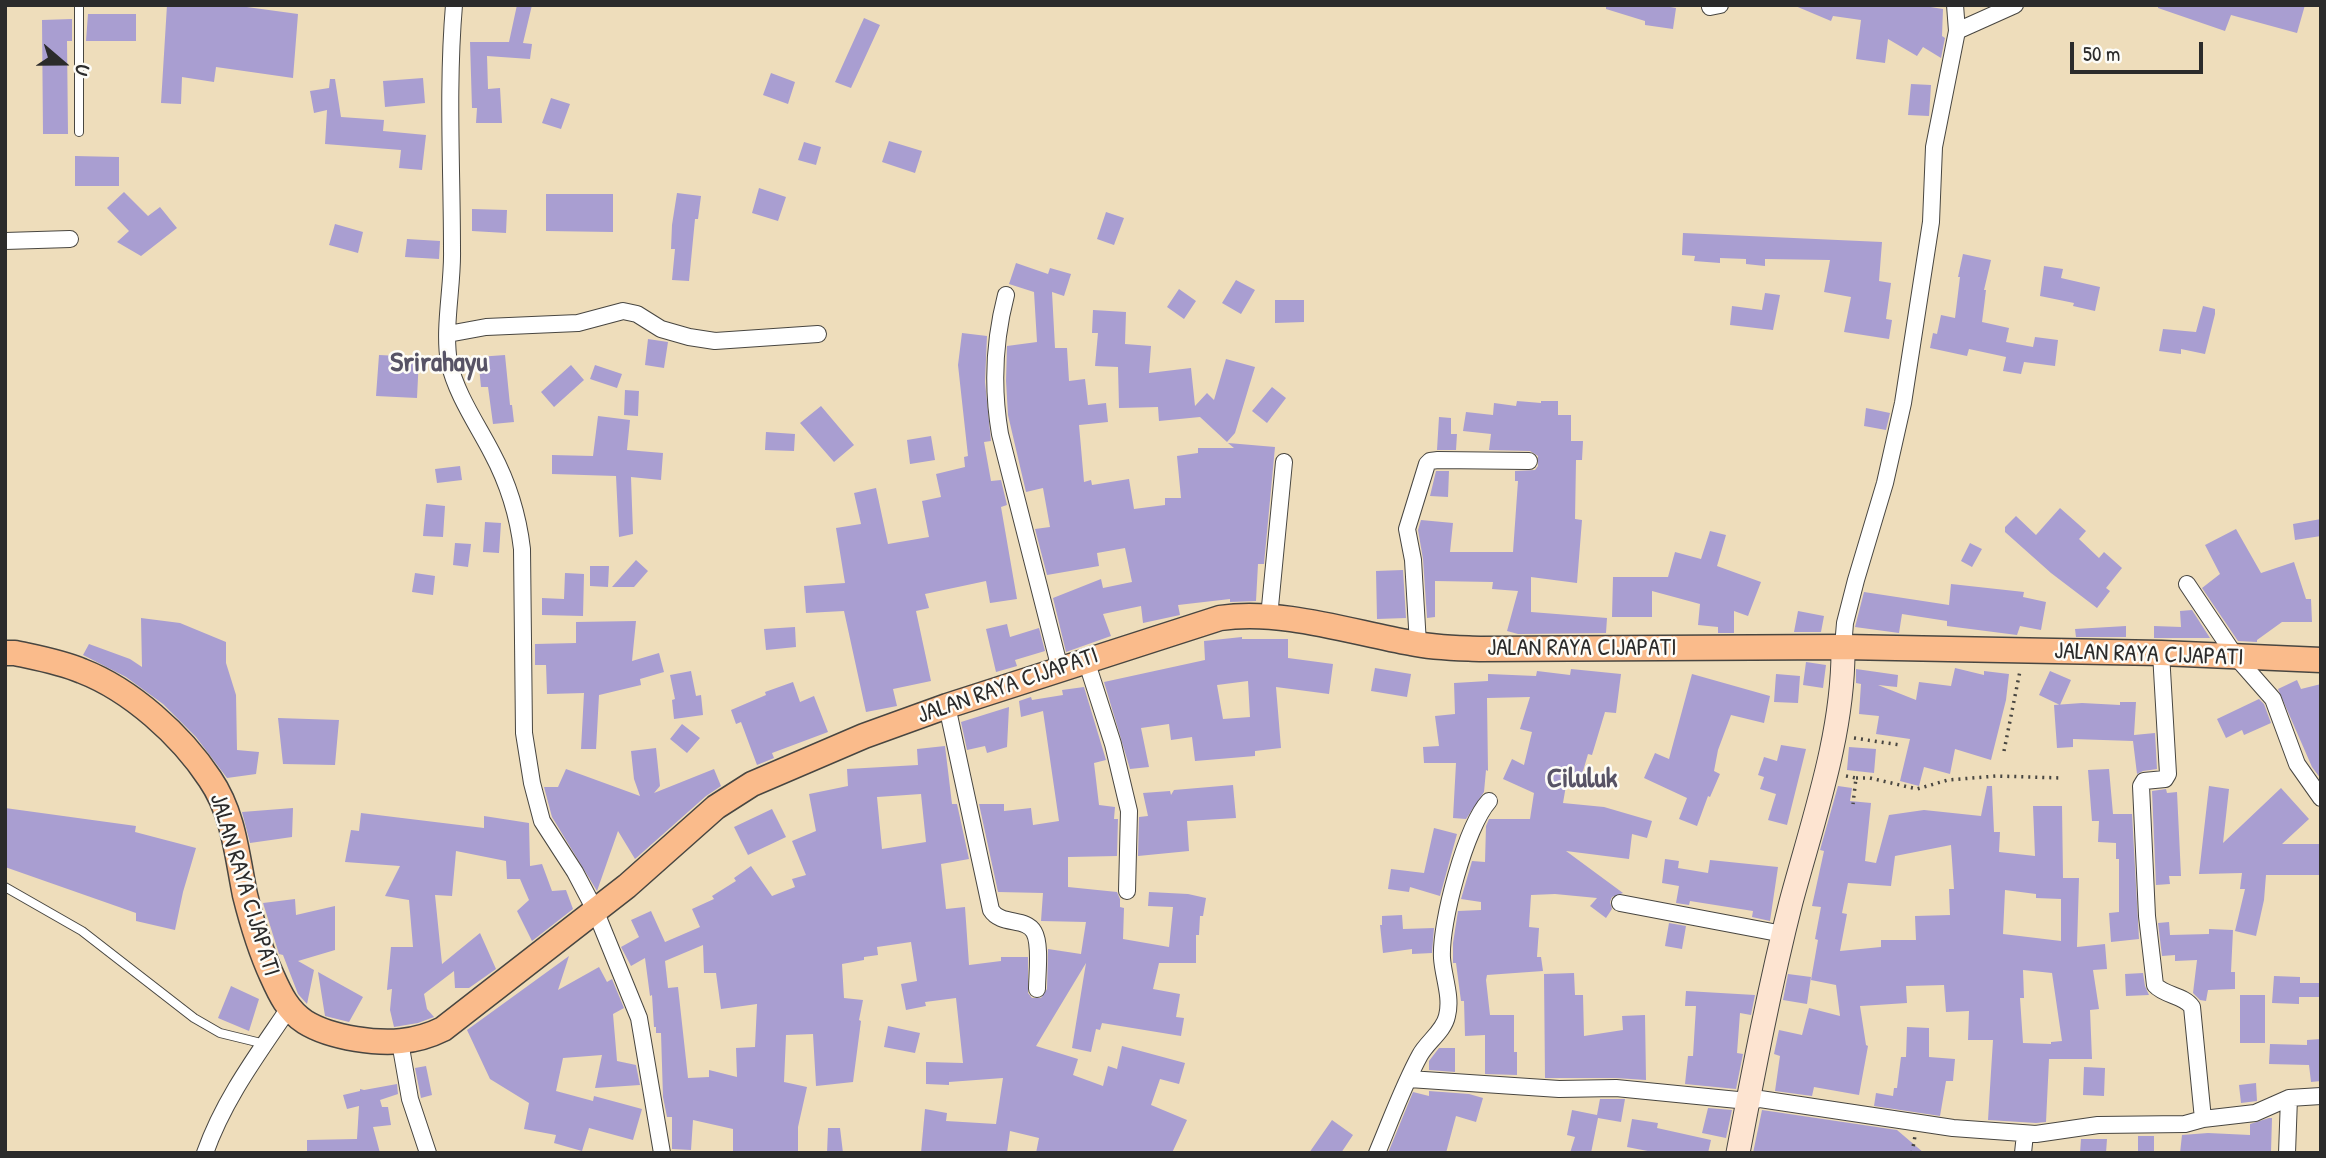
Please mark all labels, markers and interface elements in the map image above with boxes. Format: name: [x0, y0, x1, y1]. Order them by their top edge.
north arrow: [28, 28, 98, 98]
scale bar: [2074, 28, 2207, 72]
text: 50 m: [2083, 39, 2120, 68]
text: U: [69, 61, 97, 80]
district label: Srirahayu: [390, 347, 488, 381]
street label: JALAN RAYA CIJAPATI: [1487, 635, 1677, 663]
street label: JALAN RAYA CIJAPATI: [2054, 637, 2244, 673]
street label: JALAN RAYA CIJAPATI: [914, 642, 1102, 730]
district label: Ciluluk: [1547, 763, 1617, 797]
street label: JALAN RAYA CIJAPATI: [203, 790, 285, 980]

